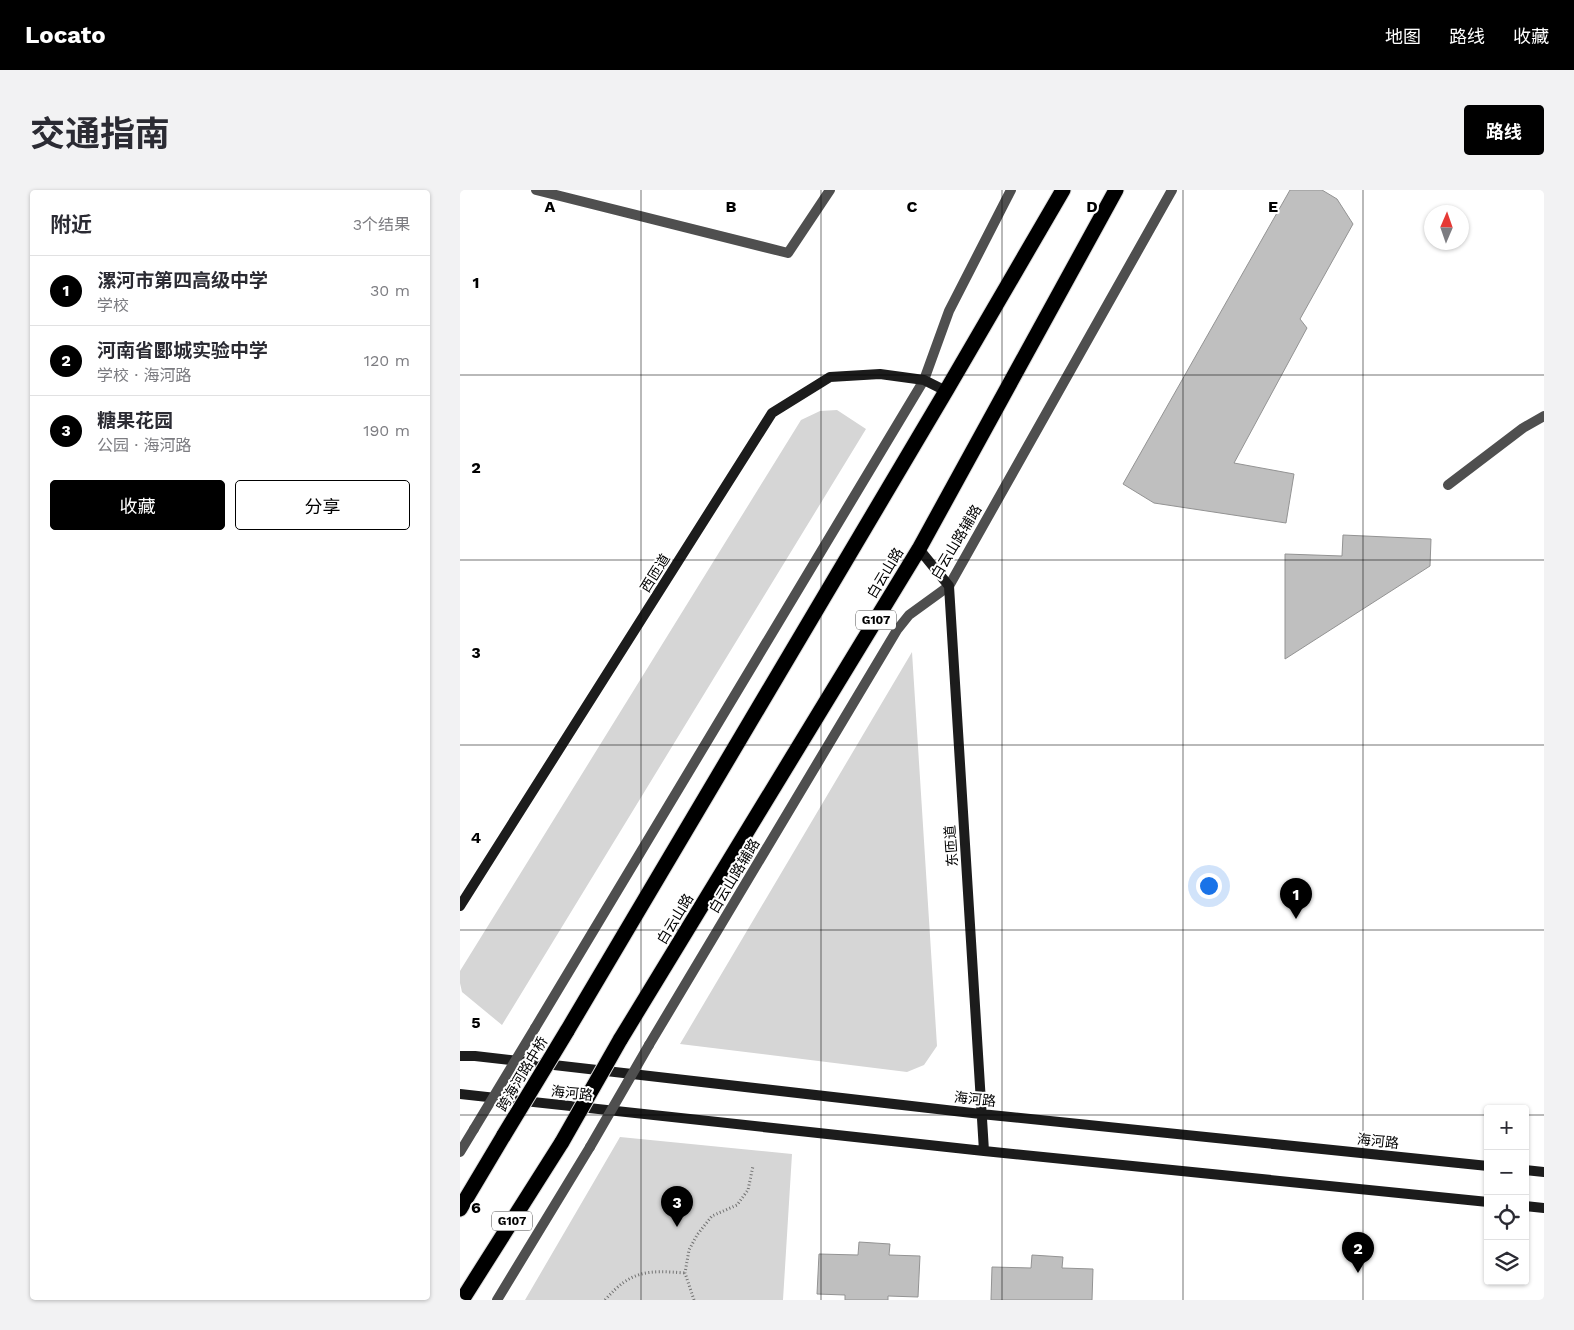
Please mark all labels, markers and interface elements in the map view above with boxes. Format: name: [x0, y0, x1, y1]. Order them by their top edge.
text: Locato: [25, 21, 106, 49]
text: 地图: [1385, 26, 1421, 47]
text: 路线: [1449, 26, 1485, 47]
text: 收藏: [1513, 26, 1549, 47]
button: 路线: [1464, 105, 1544, 155]
text: 交通指南: [30, 113, 170, 155]
text: A: [545, 197, 556, 216]
text: B: [726, 197, 737, 216]
text: C: [907, 197, 918, 216]
text: D: [1086, 197, 1098, 216]
text: E: [1268, 197, 1278, 216]
north arrow: [1424, 205, 1469, 250]
text: 附近: [50, 212, 92, 237]
text: 3个结果: [353, 215, 410, 234]
text: 漯河市第四高级中学: [97, 269, 268, 292]
text: 1: [473, 273, 479, 292]
text: 1: [63, 281, 69, 300]
text: 30 m: [370, 281, 410, 300]
text: 学校: [97, 296, 129, 315]
text: 河南省郾城实验中学: [97, 339, 268, 362]
text: 2: [61, 351, 71, 370]
text: 120 m: [364, 351, 410, 370]
text: 学校 · 海河路: [97, 366, 192, 385]
text: 糖果花园: [97, 409, 173, 432]
text: 3: [61, 421, 71, 440]
text: 190 m: [363, 421, 410, 440]
text: 公园 · 海河路: [97, 436, 192, 455]
text: 2: [471, 458, 481, 477]
button: 收藏: [50, 480, 225, 530]
button: 分享: [235, 480, 410, 530]
street label: 白云山路辅路: [928, 502, 984, 582]
street label: 白云山路: [864, 545, 906, 601]
street label: 西匝道: [637, 551, 673, 595]
road number: G107: [856, 610, 896, 630]
text: 3: [471, 643, 481, 662]
street label: 东匝道: [942, 824, 960, 868]
text: 4: [471, 828, 481, 847]
street label: 白云山路辅路: [706, 836, 762, 916]
your location: [1196, 873, 1222, 899]
pin: 1: [1280, 878, 1312, 919]
street label: 白云山路: [654, 891, 696, 947]
text: 5: [471, 1013, 481, 1032]
street label: 跨海河路中桥: [494, 1034, 550, 1114]
street label: 海河路: [550, 1083, 594, 1103]
street label: 海河路: [953, 1089, 997, 1109]
map controls: [1484, 1105, 1529, 1285]
button: +: [1484, 1105, 1529, 1150]
street label: 海河路: [1356, 1131, 1400, 1151]
button: −: [1484, 1150, 1529, 1195]
pin: 3: [661, 1186, 693, 1227]
button: locate: [1484, 1195, 1529, 1240]
text: 6: [471, 1198, 481, 1217]
road number: G107: [492, 1211, 532, 1230]
pin: 2: [1342, 1232, 1374, 1273]
button: layers: [1484, 1240, 1529, 1285]

